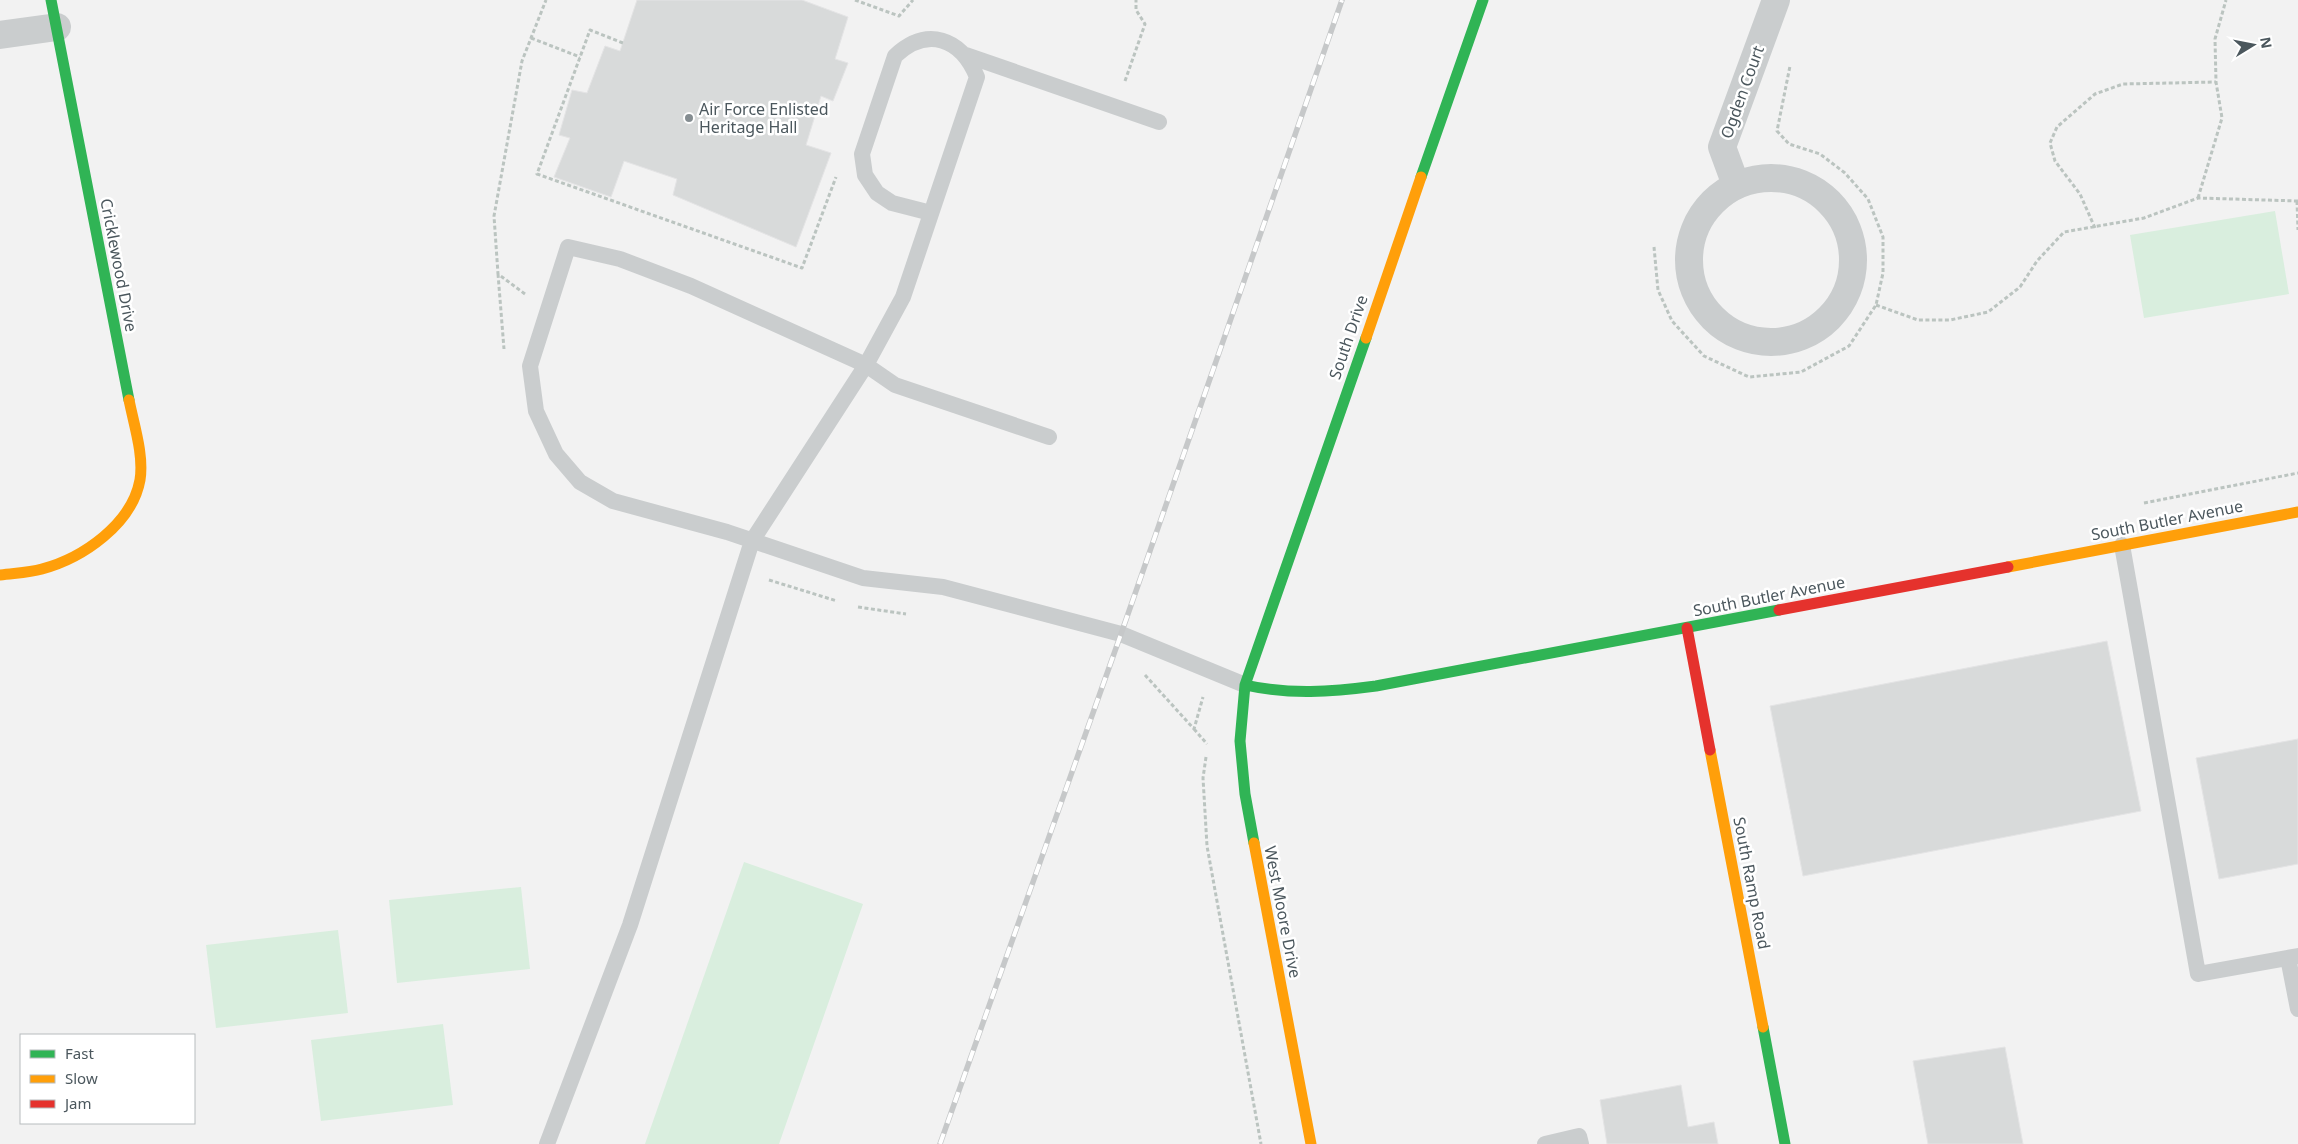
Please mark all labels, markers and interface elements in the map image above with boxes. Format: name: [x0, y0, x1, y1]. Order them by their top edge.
north arrow: [2228, 20, 2278, 70]
text: N: [2256, 35, 2277, 50]
street label: Ogden Court: [1715, 42, 1769, 141]
place label: Air Force Enlisted Heritage Hall: [699, 98, 829, 138]
marker: Air Force Enlisted Heritage Hall: [683, 112, 695, 124]
street label: Cricklewood Drive: [95, 196, 143, 334]
street label: South Drive: [1323, 292, 1373, 382]
street label: South Butler Avenue: [2089, 494, 2245, 546]
street label: South Butler Avenue: [1691, 570, 1847, 622]
street label: South Ramp Road: [1728, 815, 1776, 951]
street label: West Moore Drive: [1259, 844, 1307, 980]
legend: [20, 1034, 195, 1124]
text: Fast: [65, 1043, 94, 1063]
text: Slow: [65, 1068, 98, 1088]
text: Jam: [63, 1093, 92, 1113]

